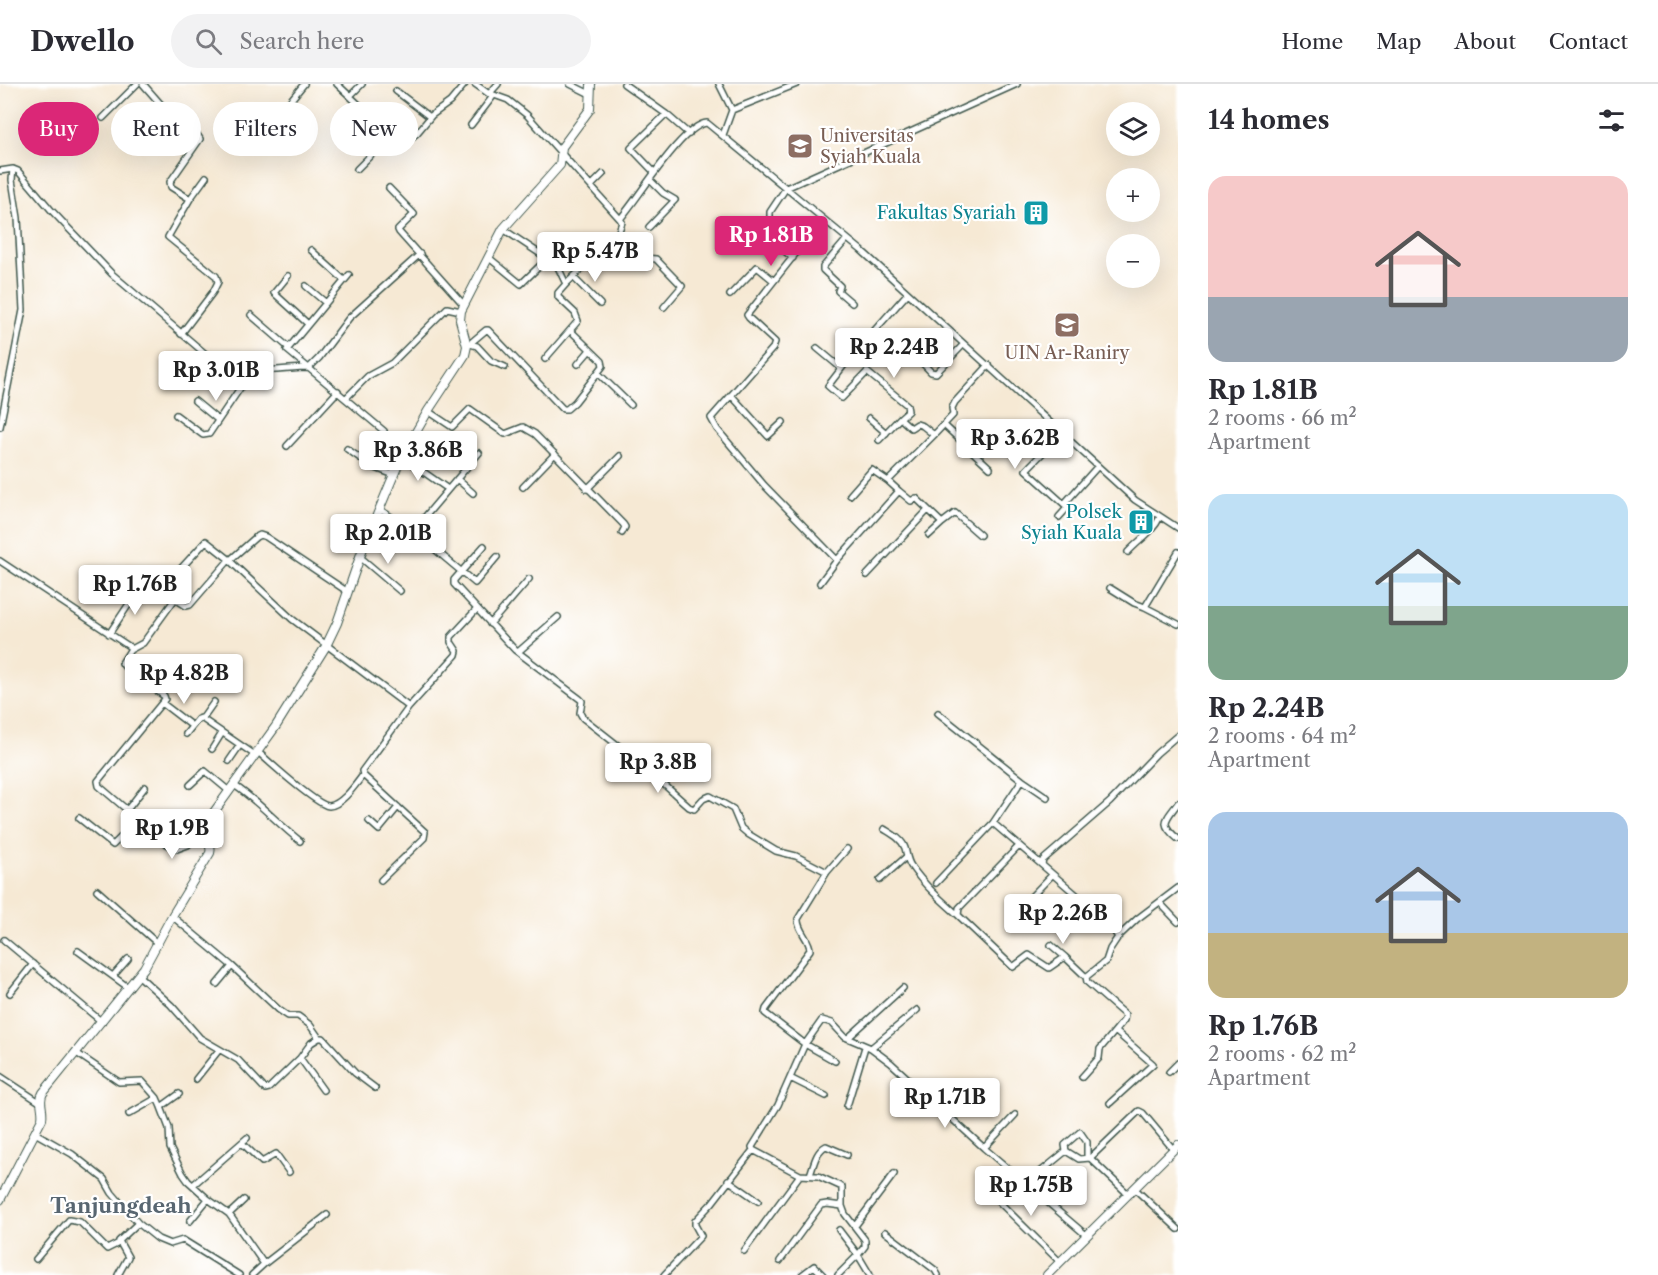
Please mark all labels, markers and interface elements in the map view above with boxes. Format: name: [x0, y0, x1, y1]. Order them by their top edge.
search box: [171, 14, 591, 68]
text: Dwello: [30, 24, 135, 58]
icon: search: [192, 25, 225, 58]
text: Search here: [240, 28, 364, 55]
text: Home: [1282, 29, 1343, 54]
text: Map: [1376, 29, 1421, 54]
text: About: [1454, 29, 1516, 54]
text: Contact: [1549, 29, 1628, 54]
chip: Buy: [18, 102, 99, 156]
chip: Rent: [111, 102, 201, 156]
chip: Filters: [213, 102, 318, 156]
chip: New: [330, 102, 418, 156]
map controls: [1106, 102, 1160, 288]
button: layers: [1106, 102, 1160, 156]
text: 14 homes: [1208, 104, 1330, 136]
icon: filters: [1595, 104, 1628, 137]
place label: Universitas Syiah Kuala: [820, 125, 922, 168]
school or university icon: Universitas Syiah Kuala: [785, 131, 815, 161]
button: +: [1106, 168, 1160, 222]
building icon: Fakultas Syariah: [1021, 198, 1051, 228]
place label: Fakultas Syariah: [877, 202, 1016, 224]
icon: home: [1364, 215, 1472, 323]
pin: Rp 1.81B: [709, 216, 833, 267]
text: Rp 1.81B: [729, 223, 813, 247]
pin: Rp 5.47B: [533, 232, 657, 283]
button: −: [1106, 234, 1160, 288]
text: Rp 5.47B: [551, 239, 639, 263]
school or university icon: UIN Ar-Raniry: [1052, 310, 1082, 340]
pin: Rp 2.24B: [832, 328, 956, 379]
text: Rp 2.24B: [849, 335, 939, 359]
place label: UIN Ar-Raniry: [1005, 342, 1130, 364]
pin: Rp 3.01B: [154, 351, 278, 402]
text: Rp 3.01B: [172, 358, 260, 382]
text: Rp 1.81B: [1208, 374, 1318, 406]
text: 2 rooms · 66 m²: [1208, 406, 1357, 430]
pin: Rp 3.62B: [953, 419, 1077, 470]
text: Rp 3.62B: [970, 426, 1060, 450]
text: Apartment: [1208, 430, 1311, 454]
pin: Rp 3.86B: [356, 431, 480, 482]
text: Rp 3.86B: [373, 438, 463, 462]
place label: Polsek Syiah Kuala: [1021, 501, 1124, 544]
building icon: Polsek Syiah Kuala: [1126, 507, 1156, 537]
pin: Rp 2.01B: [326, 514, 450, 565]
text: Rp 2.01B: [344, 521, 432, 545]
icon: home: [1364, 533, 1472, 641]
pin: Rp 1.76B: [73, 565, 197, 616]
text: Rp 1.76B: [93, 572, 177, 596]
pin: Rp 4.82B: [122, 654, 246, 705]
text: Rp 4.82B: [139, 661, 229, 685]
text: Rp 2.24B: [1208, 692, 1325, 724]
text: 2 rooms · 64 m²: [1208, 724, 1357, 748]
pin: Rp 3.8B: [603, 743, 713, 794]
text: Apartment: [1208, 748, 1311, 772]
text: Rp 3.8B: [619, 750, 697, 774]
pin: Rp 1.9B: [117, 809, 227, 860]
text: Rp 1.9B: [135, 816, 209, 840]
icon: home: [1364, 851, 1472, 959]
pin: Rp 2.26B: [1001, 894, 1125, 945]
text: Rp 2.26B: [1018, 901, 1108, 925]
text: Rp 1.76B: [1208, 1010, 1318, 1042]
text: 2 rooms · 62 m²: [1208, 1042, 1356, 1066]
text: Apartment: [1208, 1066, 1311, 1090]
pin: Rp 1.71B: [883, 1078, 1007, 1129]
text: Rp 1.71B: [904, 1085, 986, 1109]
pin: Rp 1.75B: [969, 1166, 1093, 1217]
text: Rp 1.75B: [989, 1173, 1073, 1197]
district label: Tanjungdeah: [50, 1193, 192, 1218]

